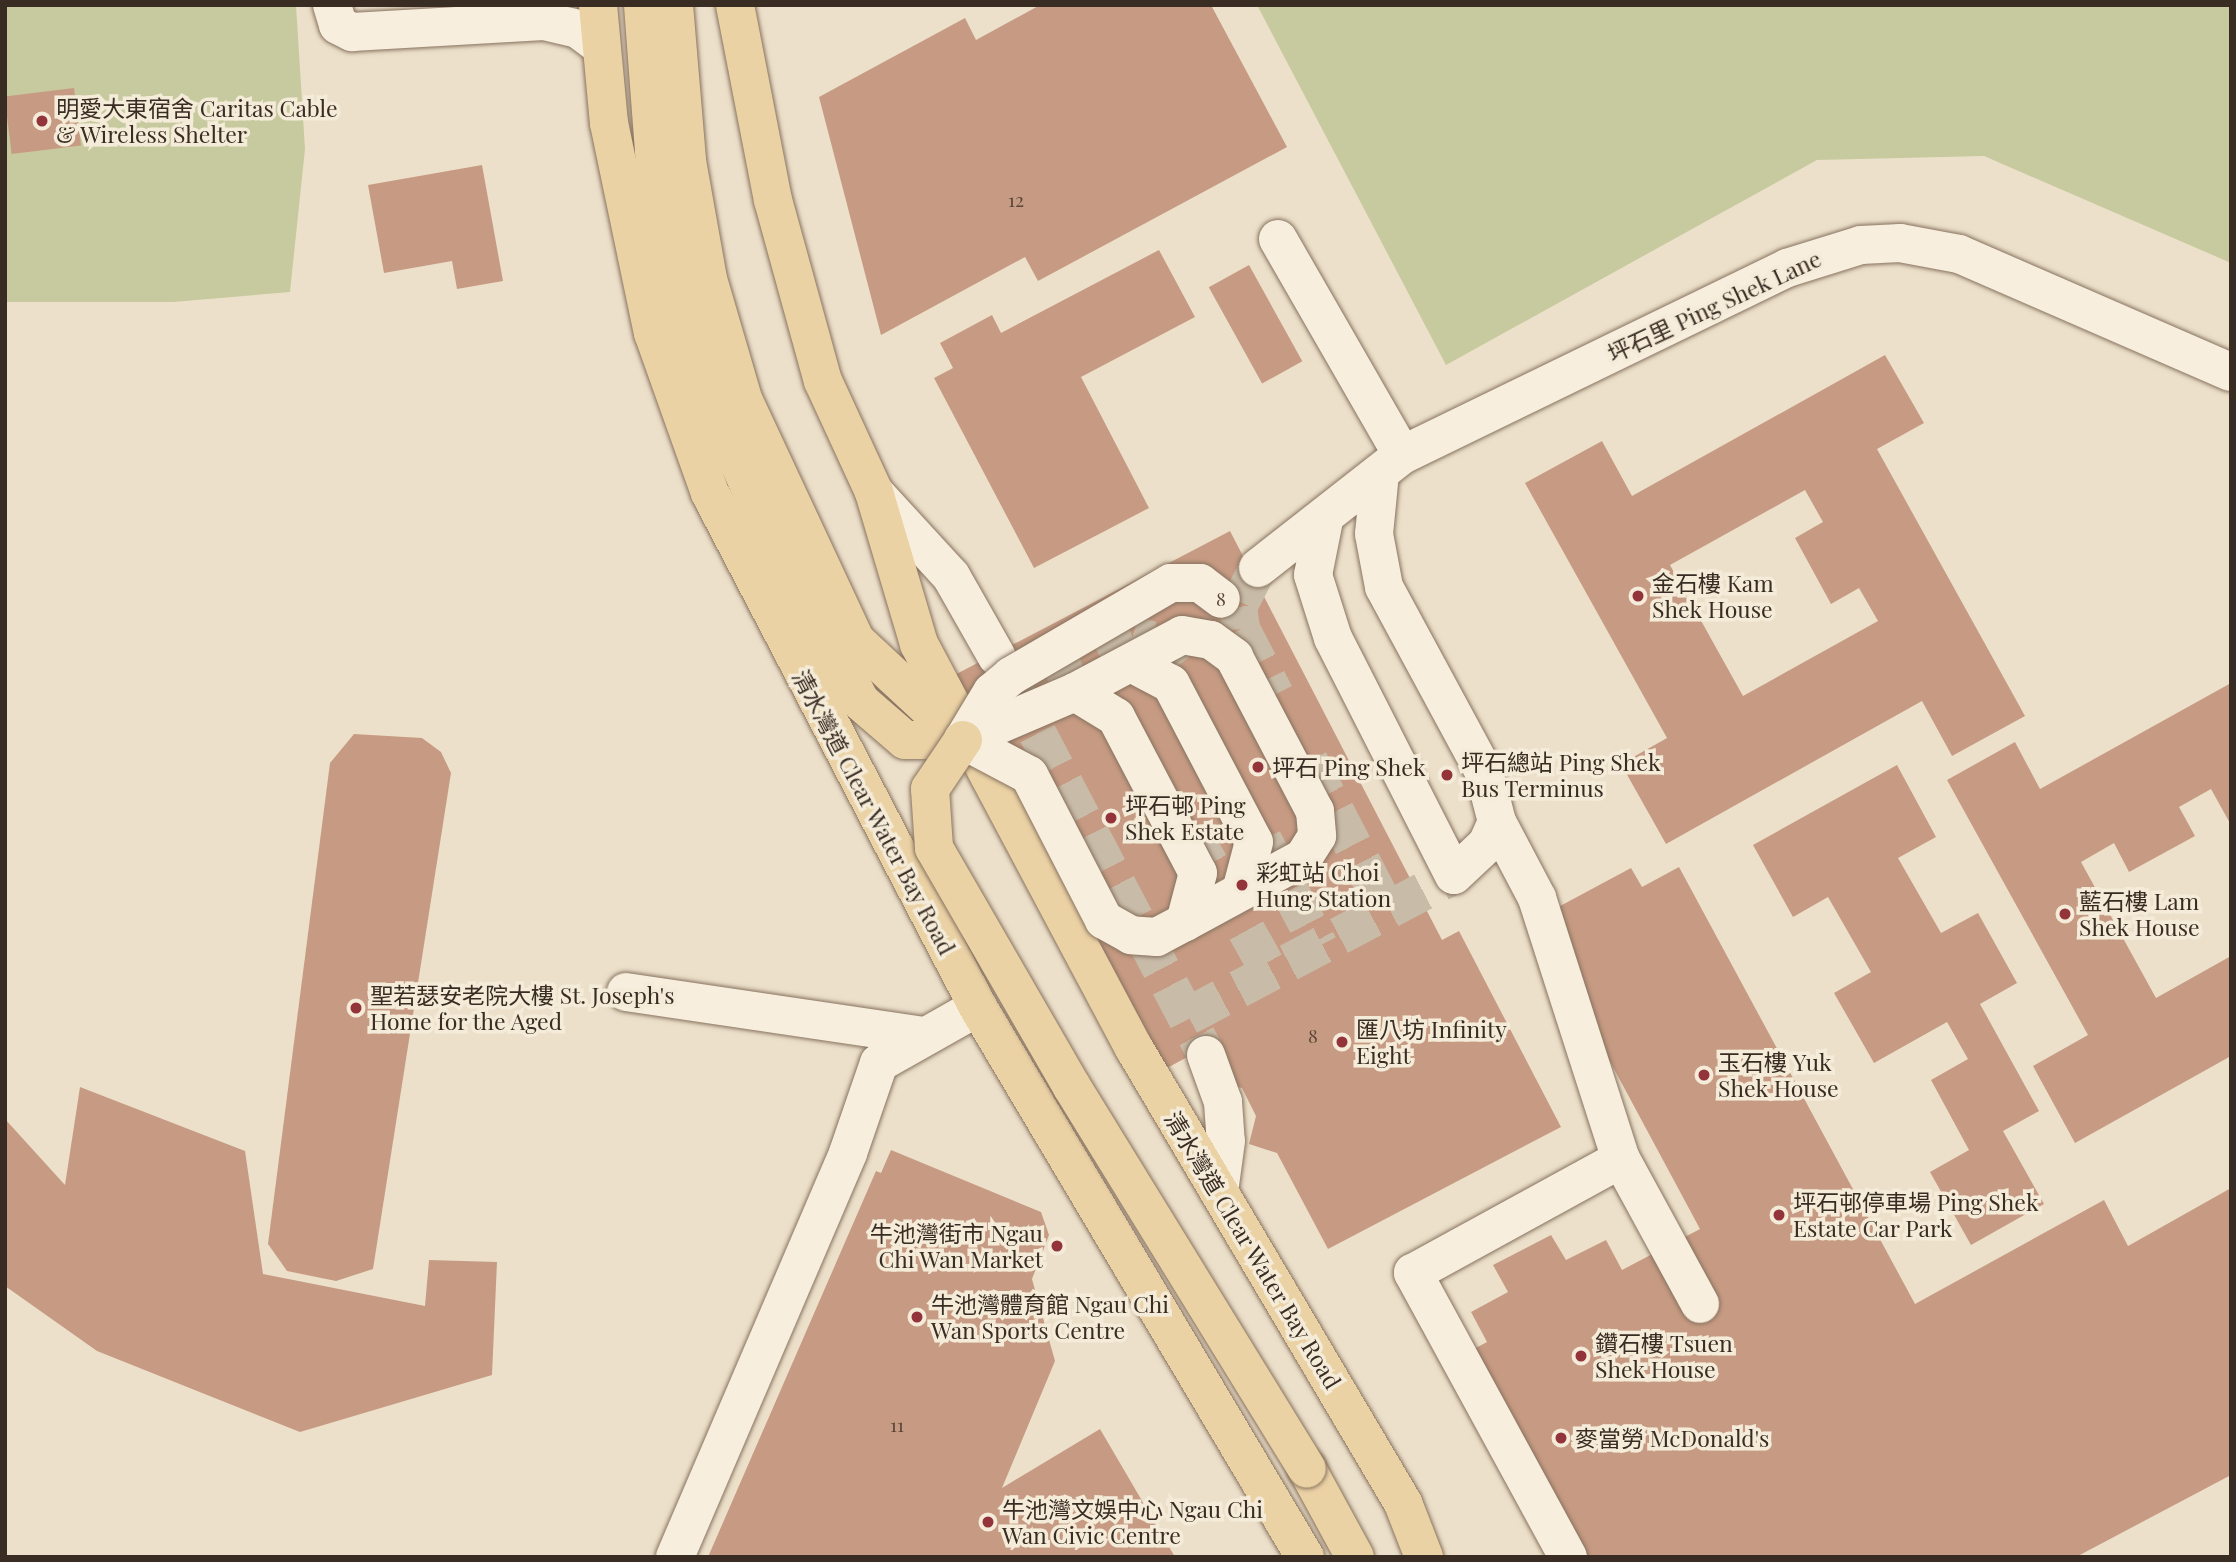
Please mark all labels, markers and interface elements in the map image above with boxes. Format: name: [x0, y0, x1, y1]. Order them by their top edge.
place label: 明愛大東宿舍 Caritas Cable & Wireless Shelter: [56, 94, 338, 148]
marker: 明愛大東宿舍 Caritas Cable & Wireless Shelter: [34, 113, 50, 129]
house number: 12: [1008, 189, 1024, 211]
street label: 坪石里 Ping Shek Lane: [1603, 244, 1825, 368]
place label: 金石樓 Kam Shek House: [1652, 569, 1774, 623]
house number: 8: [1216, 588, 1226, 610]
marker: 金石樓 Kam Shek House: [1630, 588, 1646, 604]
street label: 清水灣道 Clear Water Bay Road: [786, 664, 962, 960]
place label: 坪石總站 Ping Shek Bus Terminus: [1461, 748, 1661, 802]
place label: 坪石 Ping Shek: [1272, 753, 1426, 781]
marker: 坪石 Ping Shek: [1250, 759, 1266, 775]
marker: 坪石總站 Ping Shek Bus Terminus: [1439, 767, 1455, 783]
place label: 坪石邨 Ping Shek Estate: [1125, 791, 1246, 845]
marker: 坪石邨 Ping Shek Estate: [1103, 810, 1119, 826]
place label: 彩虹站 Choi Hung Station: [1256, 858, 1391, 912]
marker: 彩虹站 Choi Hung Station: [1234, 877, 1250, 893]
place label: 藍石樓 Lam Shek House: [2079, 887, 2200, 941]
marker: 藍石樓 Lam Shek House: [2057, 906, 2073, 922]
place label: 聖若瑟安老院大樓 St. Joseph's Home for the Aged: [370, 981, 674, 1035]
marker: 聖若瑟安老院大樓 St. Joseph's Home for the Aged: [348, 1000, 364, 1016]
place label: 匯八坊 Infinity Eight: [1356, 1015, 1507, 1069]
house number: 8: [1308, 1025, 1318, 1047]
marker: 匯八坊 Infinity Eight: [1334, 1034, 1350, 1050]
place label: 玉石樓 Yuk Shek House: [1718, 1048, 1839, 1102]
marker: 玉石樓 Yuk Shek House: [1696, 1067, 1712, 1083]
street label: 清水灣道 Clear Water Bay Road: [1158, 1105, 1348, 1395]
place label: 坪石邨停車場 Ping Shek Estate Car Park: [1793, 1188, 2039, 1242]
marker: 坪石邨停車場 Ping Shek Estate Car Park: [1771, 1207, 1787, 1223]
place label: 牛池灣街市 Ngau Chi Wan Market: [870, 1219, 1043, 1273]
marker: 牛池灣街市 Ngau Chi Wan Market: [1049, 1238, 1065, 1254]
place label: 牛池灣體育館 Ngau Chi Wan Sports Centre: [931, 1290, 1169, 1344]
marker: 牛池灣體育館 Ngau Chi Wan Sports Centre: [909, 1309, 925, 1325]
place label: 鑽石樓 Tsuen Shek House: [1595, 1329, 1733, 1383]
marker: 鑽石樓 Tsuen Shek House: [1573, 1348, 1589, 1364]
house number: 11: [890, 1414, 904, 1436]
place label: 麥當勞 McDonald's: [1575, 1424, 1769, 1452]
marker: 麥當勞 McDonald's: [1553, 1430, 1569, 1446]
place label: 牛池灣文娛中心 Ngau Chi Wan Civic Centre: [1002, 1495, 1263, 1549]
marker: 牛池灣文娛中心 Ngau Chi Wan Civic Centre: [980, 1514, 996, 1530]

